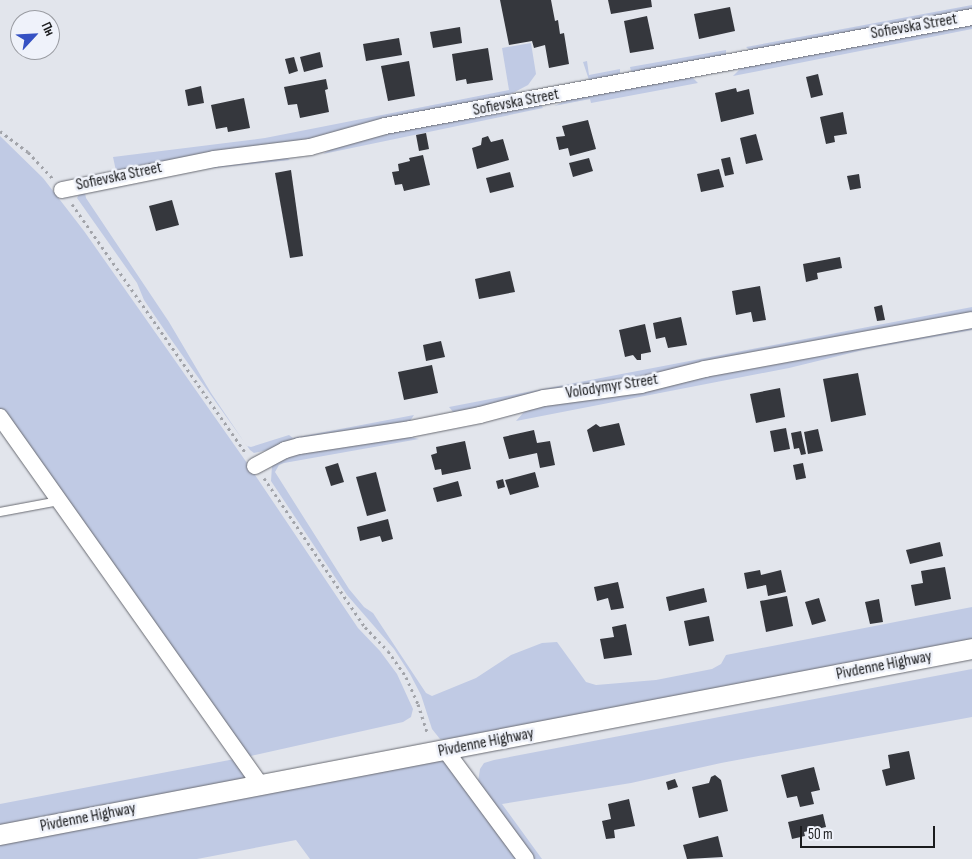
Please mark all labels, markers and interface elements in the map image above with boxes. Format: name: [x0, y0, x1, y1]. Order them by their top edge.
north arrow: [10, 10, 60, 60]
street label: Sofievska Street: [869, 10, 959, 44]
text: Пн: [38, 19, 59, 39]
street label: Sofievska Street: [471, 85, 561, 121]
street label: Sofievska Street: [74, 159, 164, 195]
street label: Volodymyr Street: [565, 370, 659, 404]
street label: Pivdenne Highway: [835, 647, 933, 685]
street label: Pivdenne Highway: [437, 724, 535, 762]
street label: Pivdenne Highway: [39, 799, 137, 837]
scale bar: [802, 816, 937, 848]
text: 50 m: [808, 825, 833, 844]

